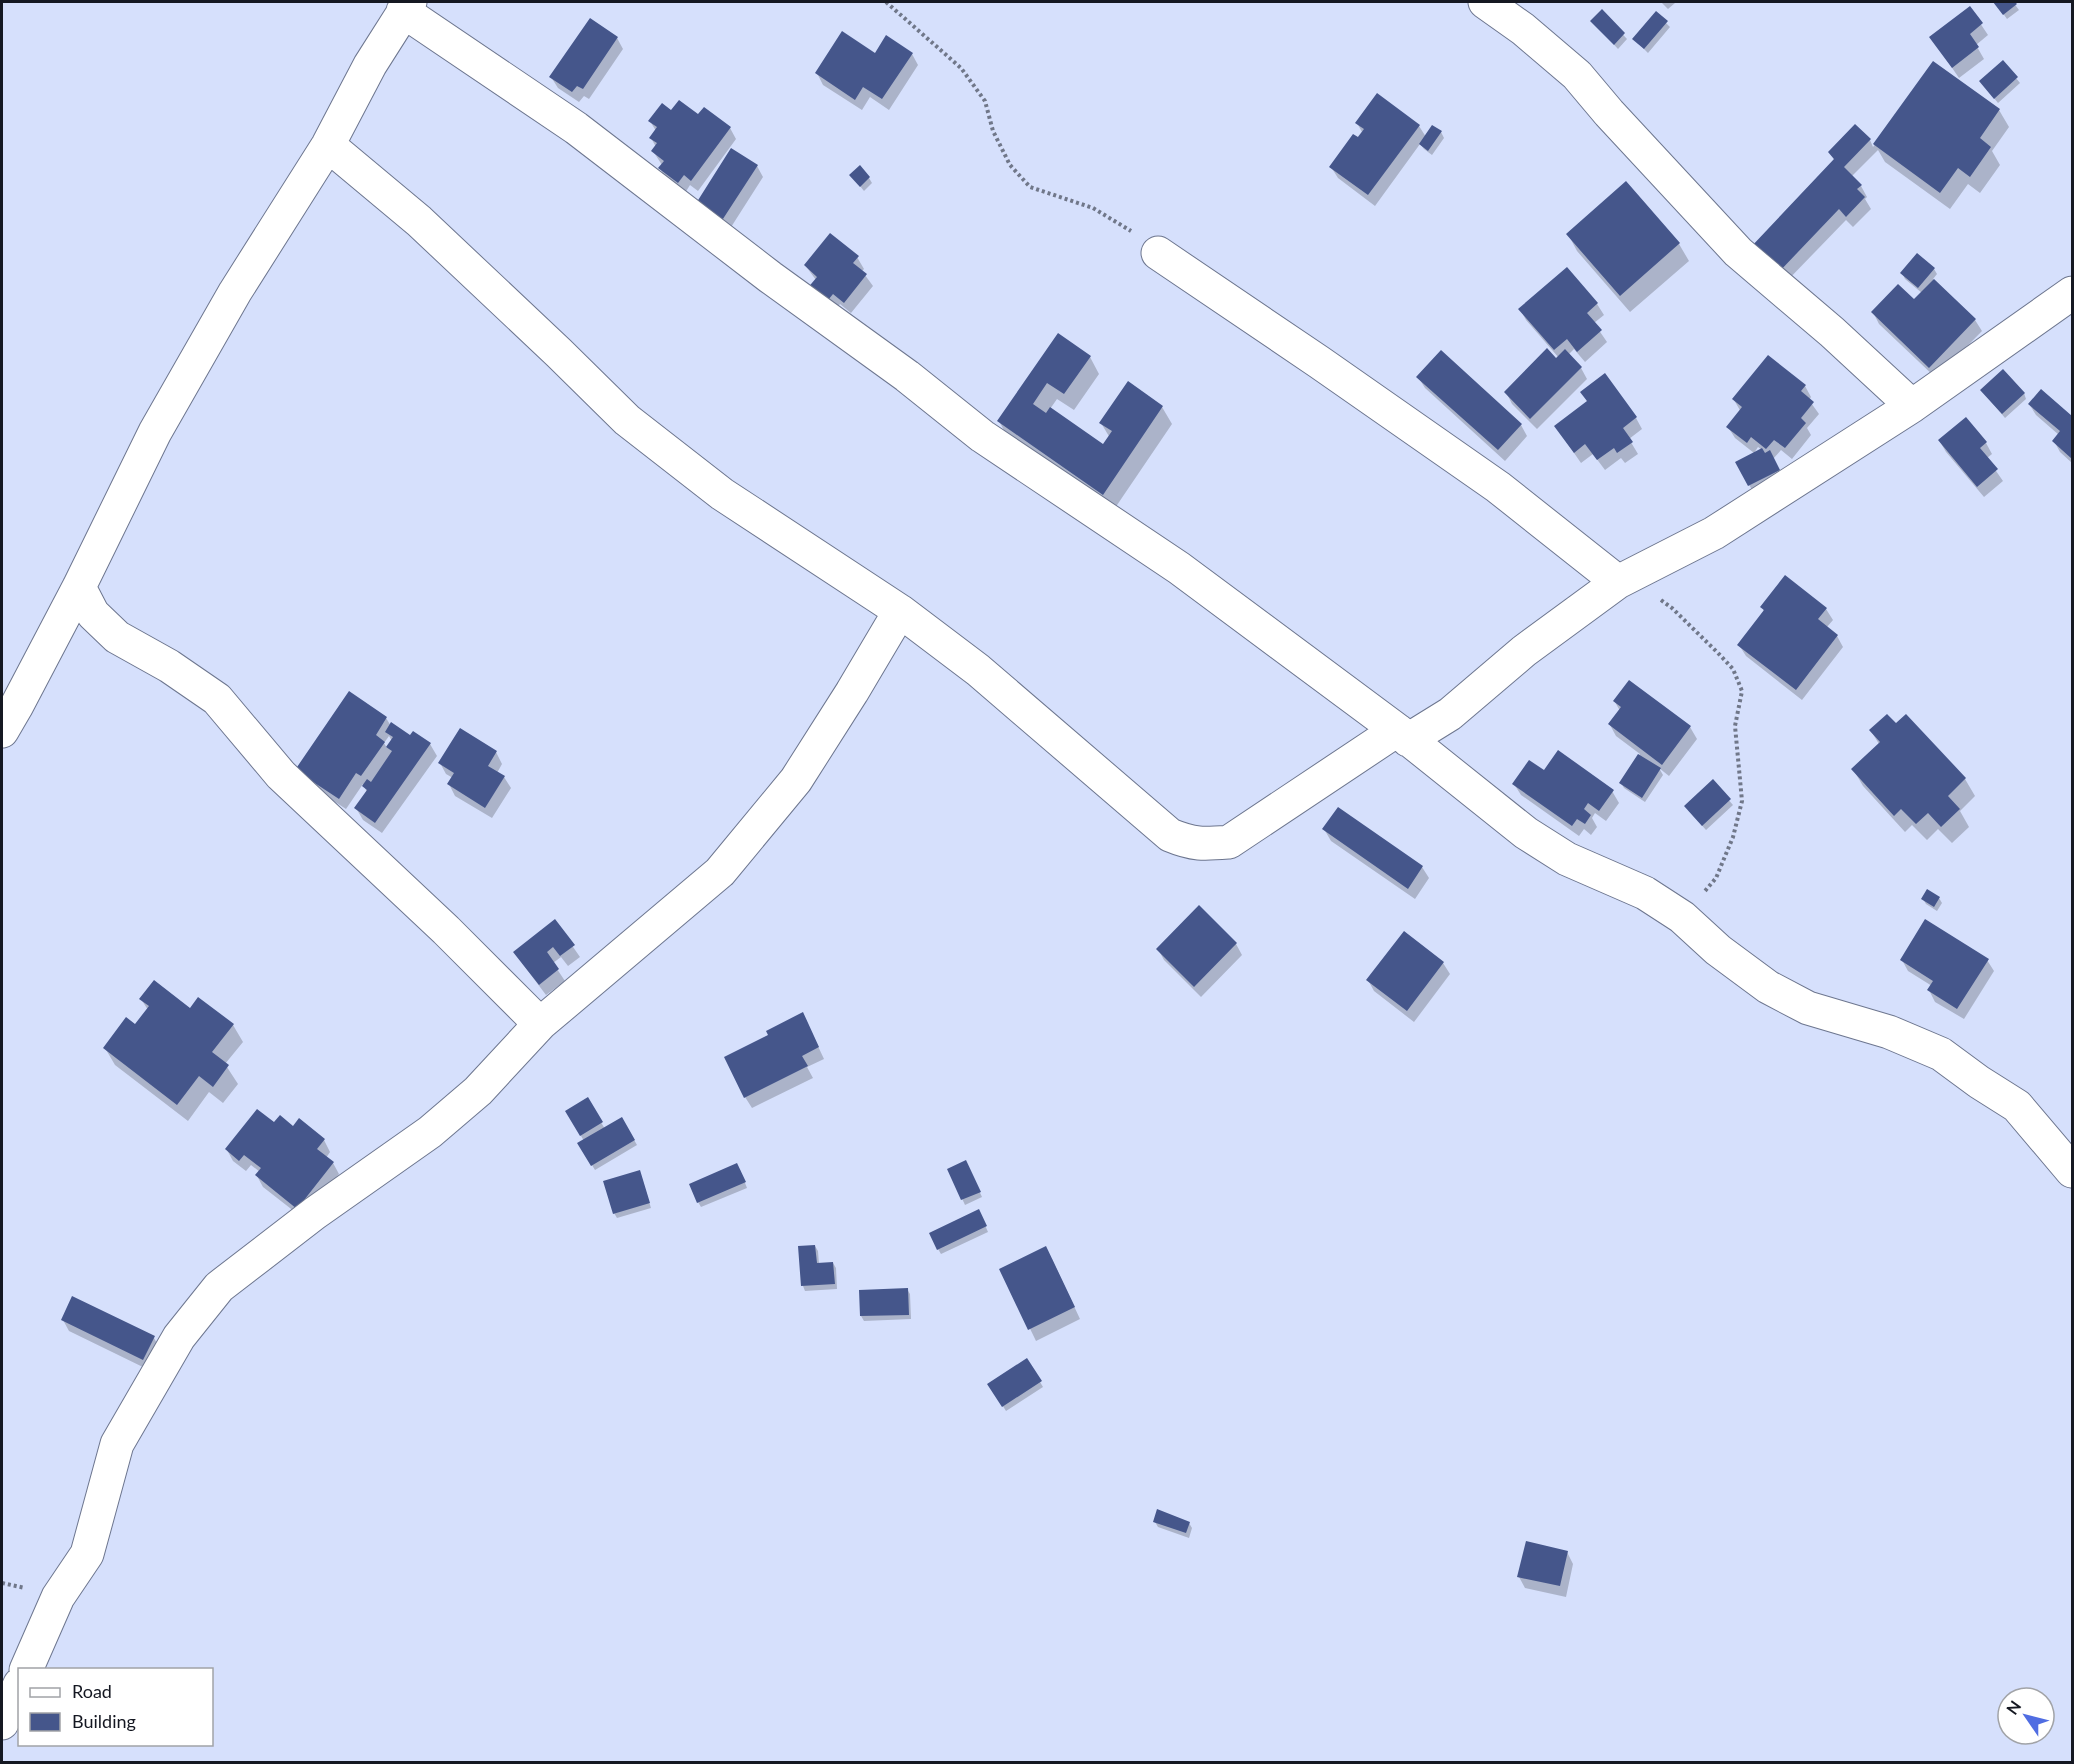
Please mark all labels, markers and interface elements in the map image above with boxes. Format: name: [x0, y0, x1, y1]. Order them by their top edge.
legend: [18, 1668, 213, 1746]
text: Road: [72, 1680, 112, 1702]
north arrow: [1996, 1686, 2056, 1746]
text: N: [2002, 1697, 2025, 1718]
text: Building: [72, 1710, 136, 1732]

